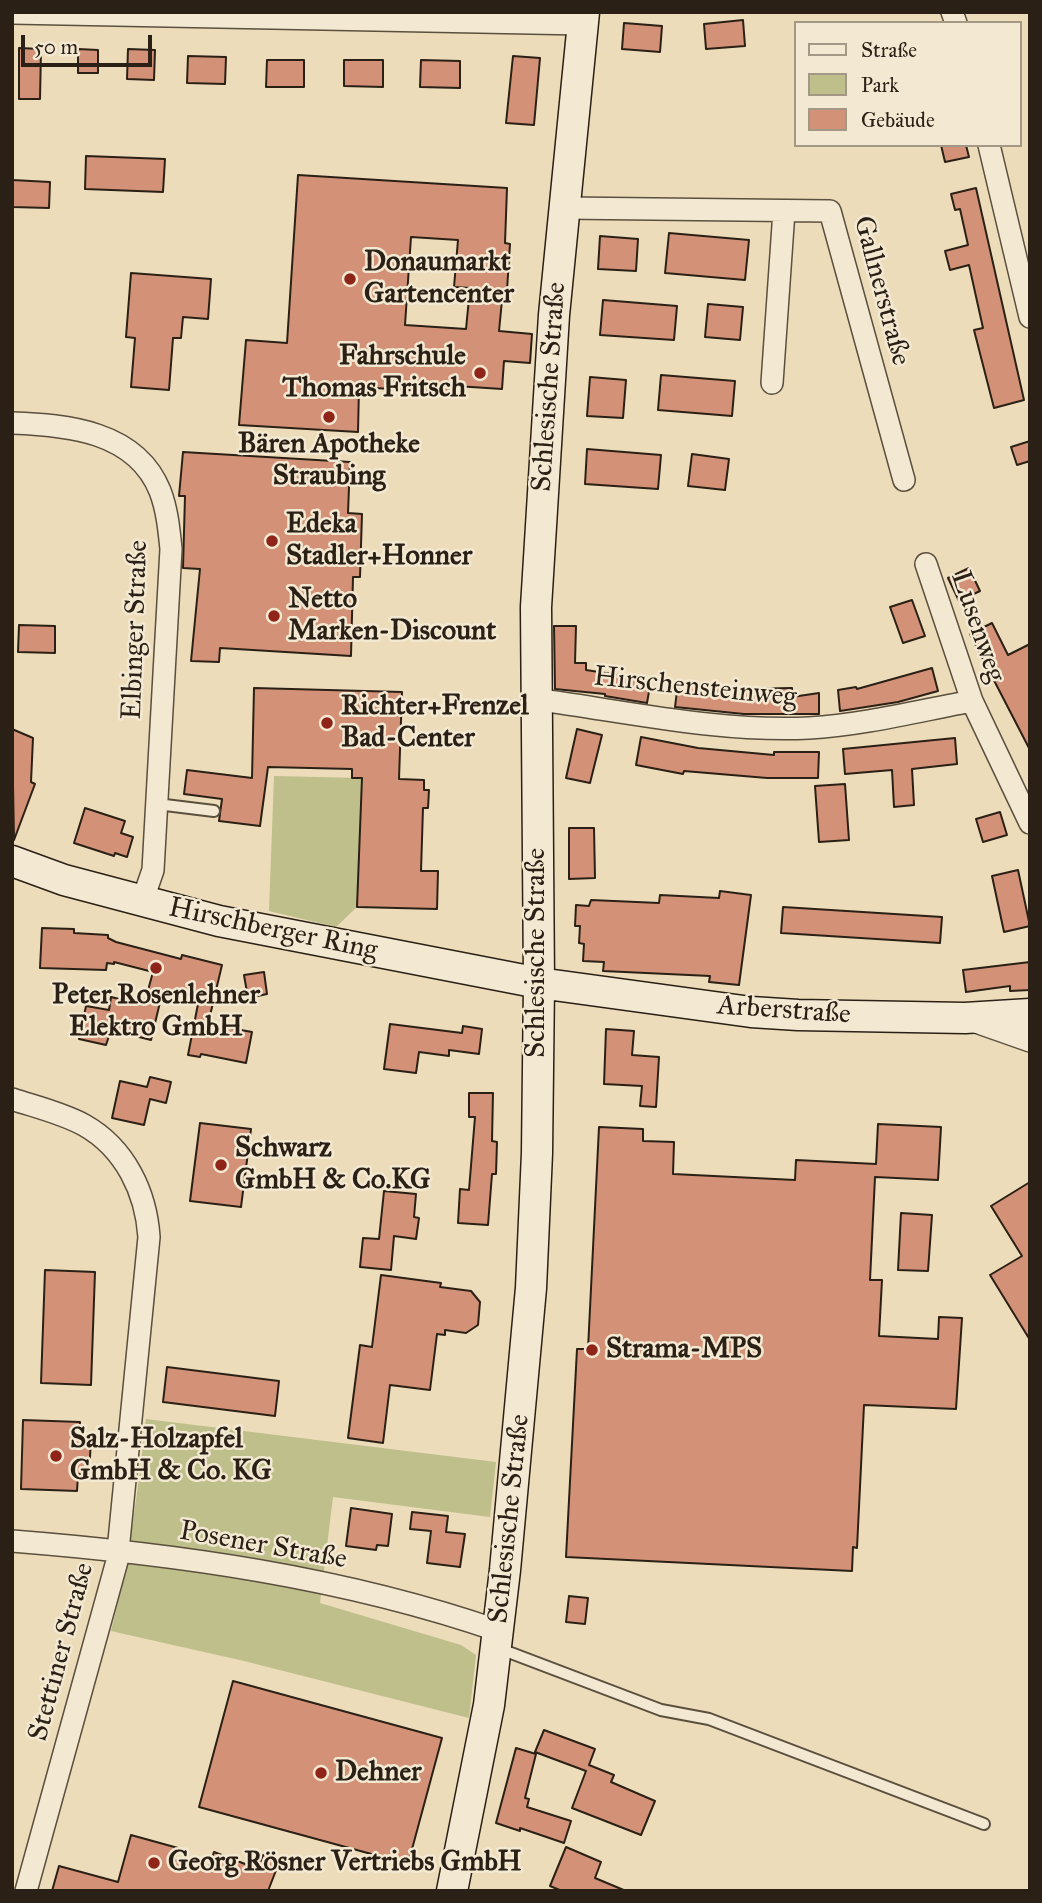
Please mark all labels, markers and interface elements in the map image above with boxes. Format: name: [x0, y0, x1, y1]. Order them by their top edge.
scale bar: [24, 21, 156, 65]
legend: [794, 21, 1021, 147]
text: 50 m: [34, 34, 78, 60]
text: Straße: [861, 37, 917, 63]
text: Park: [861, 72, 899, 98]
text: Gebäude: [861, 107, 935, 133]
street label: Gallnerstraße: [845, 213, 917, 369]
place label: Donaumarkt Gartencenter: [364, 246, 514, 312]
marker: Donaumarkt Gartencenter: [342, 271, 358, 287]
street label: Schlesische Straße: [526, 281, 574, 493]
place label: Fahrschule Thomas Fritsch: [282, 340, 466, 406]
marker: Fahrschule Thomas Fritsch: [472, 365, 488, 381]
marker: Bären Apotheke Straubing: [321, 409, 337, 425]
place label: Bären Apotheke Straubing: [238, 428, 420, 494]
place label: Edeka Stadler+Honner: [286, 508, 472, 574]
marker: Edeka Stadler+Honner: [264, 533, 280, 549]
street label: Elbinger Straße: [116, 540, 156, 720]
street label: Lusenweg: [942, 567, 1012, 687]
place label: Netto Marken-Discount: [288, 583, 496, 649]
marker: Netto Marken-Discount: [266, 608, 282, 624]
street label: Hirschensteinweg: [592, 661, 798, 715]
place label: Richter+Frenzel Bad-Center: [341, 690, 529, 756]
marker: Richter+Frenzel Bad-Center: [319, 715, 335, 731]
street label: Schlesische Straße: [520, 848, 554, 1058]
street label: Hirschberger Ring: [166, 891, 380, 969]
marker: Peter Rosenlehner Elektro GmbH: [148, 960, 164, 976]
place label: Peter Rosenlehner Elektro GmbH: [52, 979, 260, 1045]
street label: Arberstraße: [716, 990, 852, 1032]
place label: Schwarz GmbH & Co.KG: [235, 1132, 431, 1198]
marker: Schwarz GmbH & Co.KG: [213, 1157, 229, 1173]
place label: Strama-MPS: [606, 1333, 762, 1367]
marker: Strama-MPS: [584, 1342, 600, 1358]
street label: Schlesische Straße: [482, 1413, 538, 1625]
place label: Salz-Holzapfel GmbH & Co. KG: [70, 1423, 272, 1489]
marker: Salz-Holzapfel GmbH & Co. KG: [48, 1448, 64, 1464]
street label: Posener Straße: [177, 1515, 349, 1577]
street label: Stettiner Straße: [22, 1559, 102, 1745]
place label: Dehner: [335, 1756, 422, 1790]
marker: Dehner: [313, 1765, 329, 1781]
place label: Georg Rösner Vertriebs GmbH: [168, 1846, 522, 1880]
marker: Georg Rösner Vertriebs GmbH: [146, 1855, 162, 1871]

